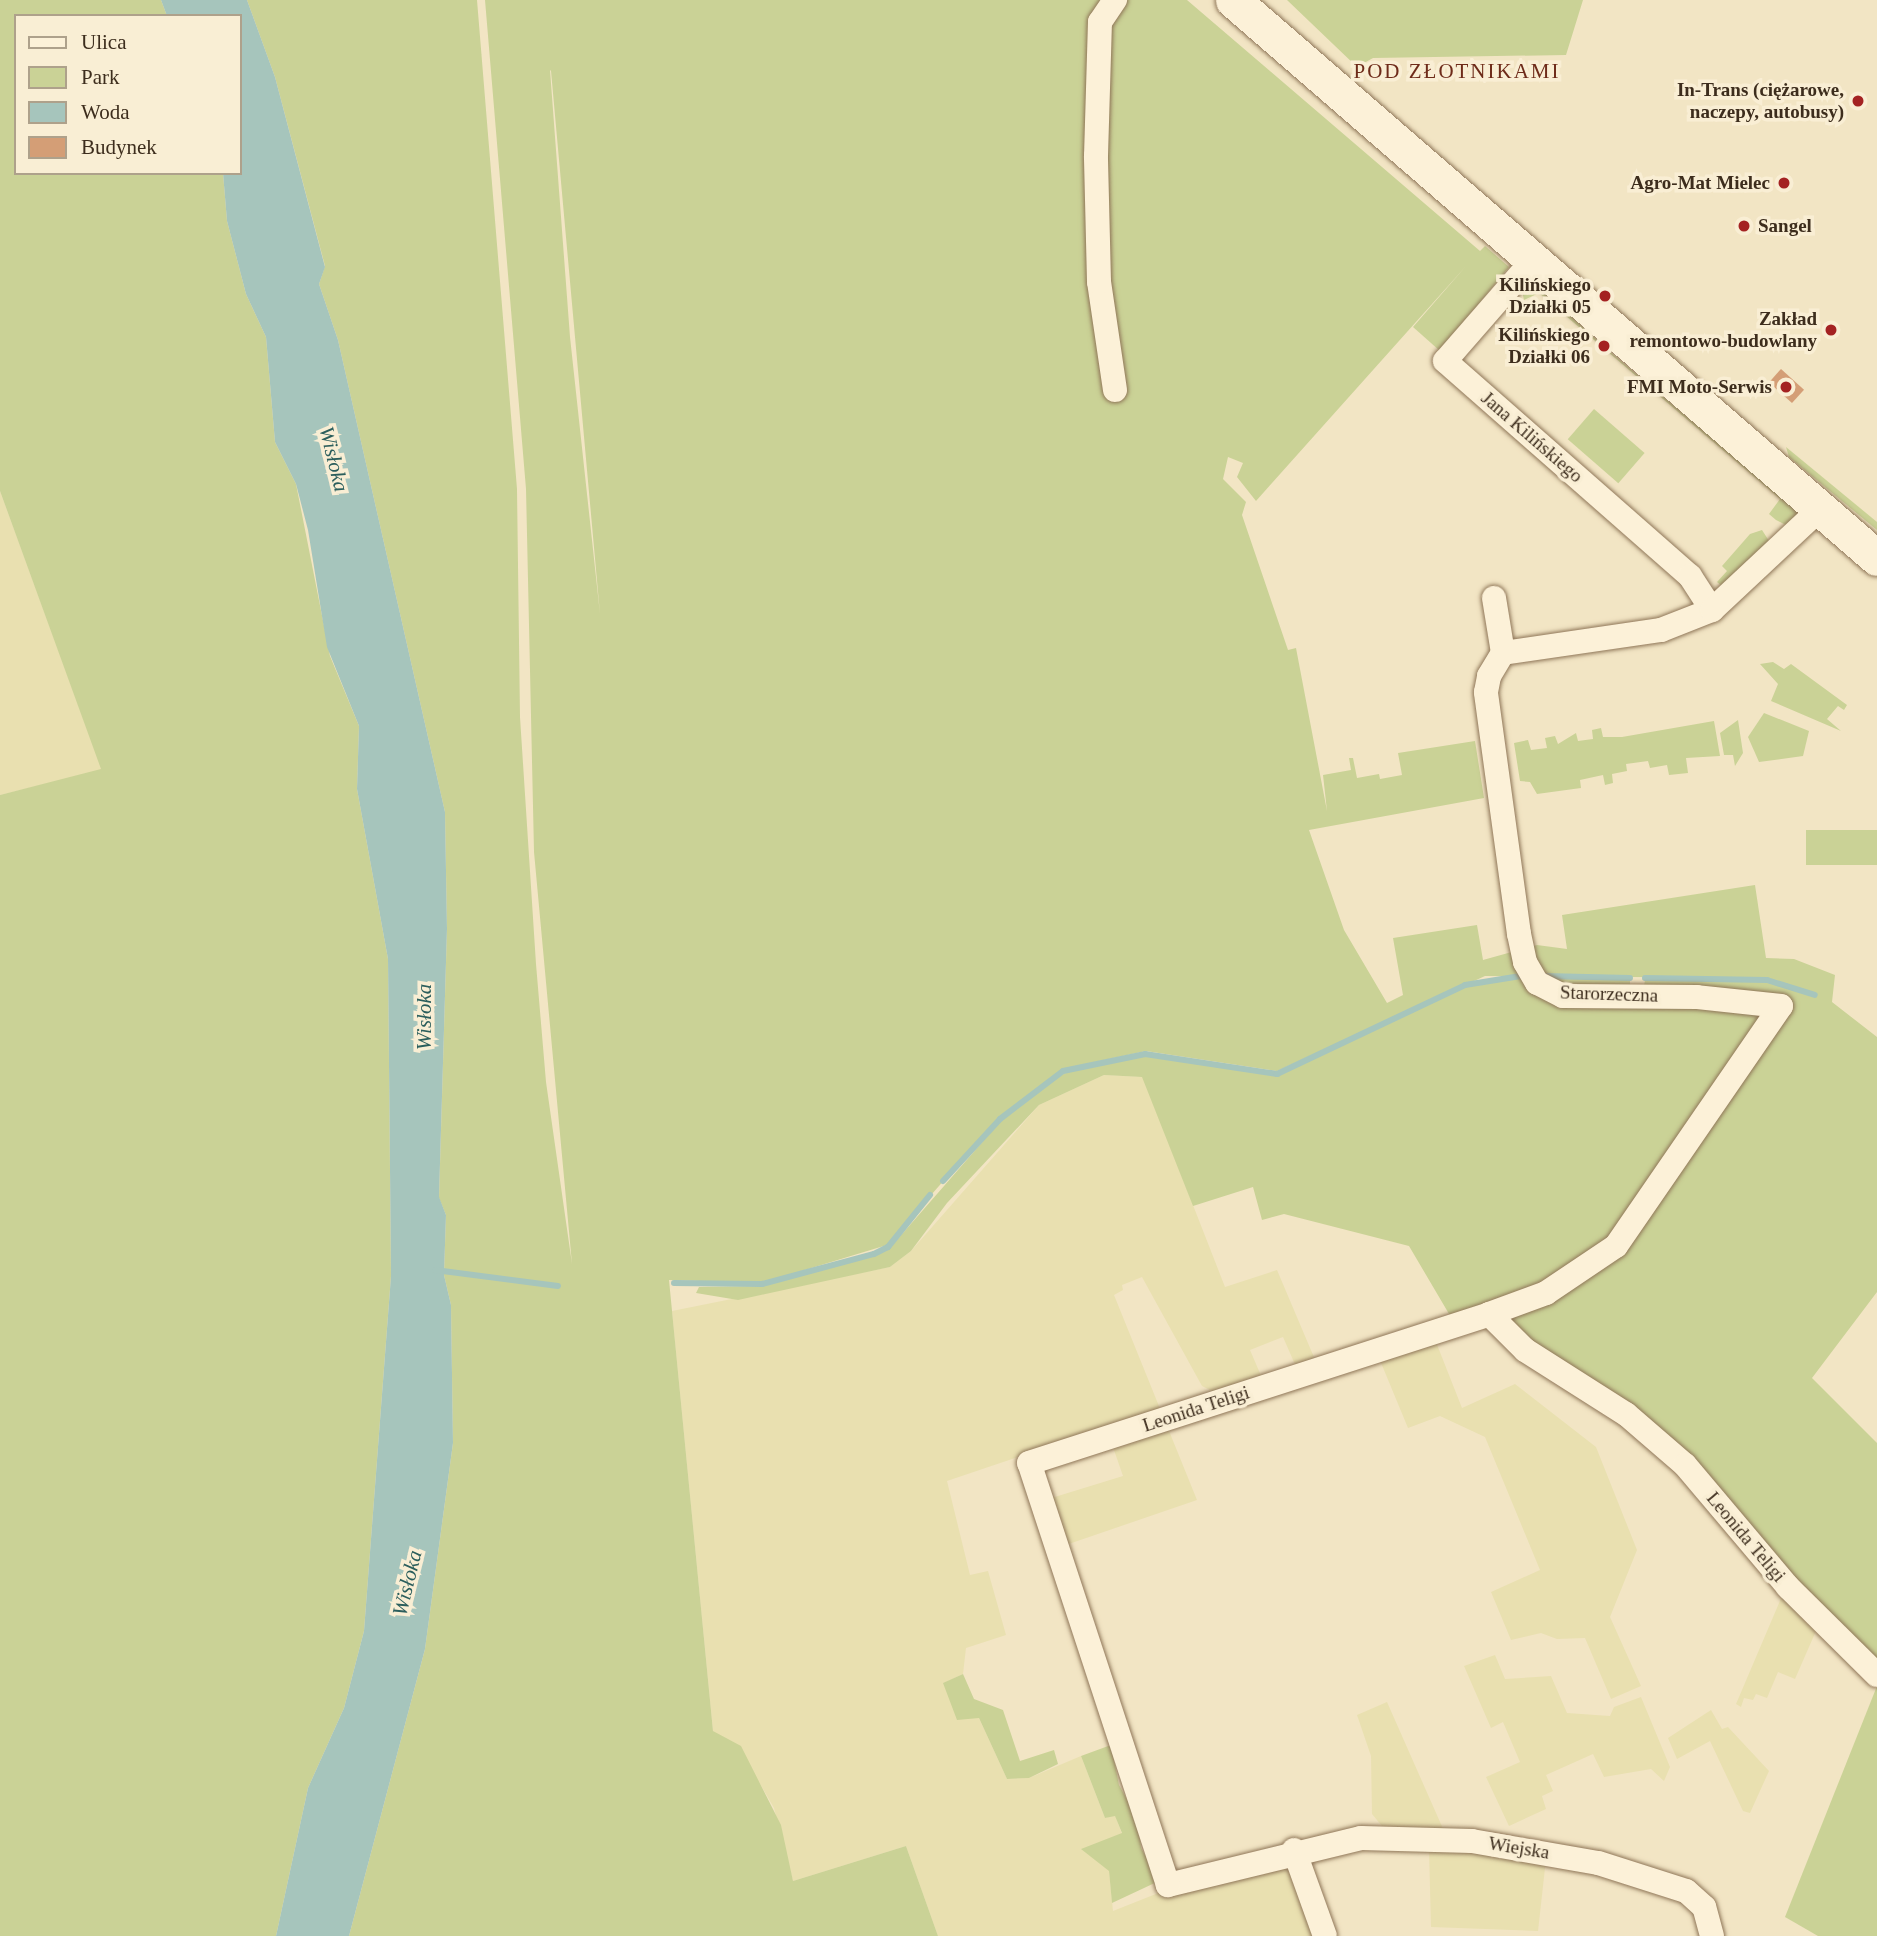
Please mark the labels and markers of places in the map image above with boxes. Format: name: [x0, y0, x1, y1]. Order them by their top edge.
place label: In-Trans (ciężarowe, naczepy, autobusy): [1677, 79, 1844, 123]
marker: In-Trans (ciężarowe, naczepy, autobusy): [1850, 93, 1866, 109]
place label: Agro-Mat Mielec: [1631, 172, 1770, 194]
marker: Agro-Mat Mielec: [1776, 175, 1792, 191]
place label: Sangel: [1758, 215, 1812, 237]
marker: Sangel: [1736, 218, 1752, 234]
place label: Kilińskiego Działki 05: [1499, 274, 1591, 318]
marker: Kilińskiego Działki 05: [1597, 288, 1613, 304]
place label: Zakład remontowo-budowlany: [1629, 308, 1817, 352]
marker: Zakład remontowo-budowlany: [1823, 322, 1839, 338]
place label: Kilińskiego Działki 06: [1498, 324, 1590, 368]
marker: Kilińskiego Działki 06: [1596, 338, 1612, 354]
place label: FMI Moto-Serwis: [1627, 376, 1772, 398]
marker: FMI Moto-Serwis: [1778, 379, 1794, 395]

